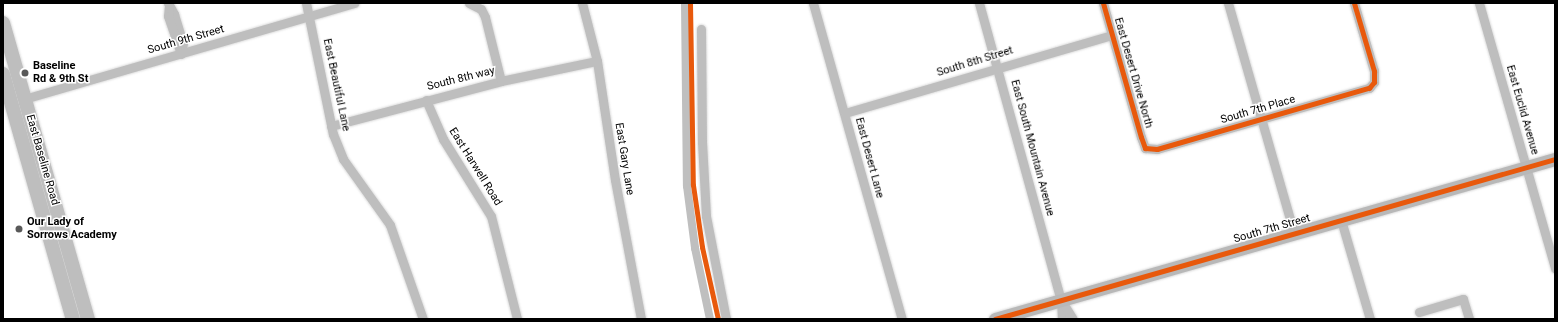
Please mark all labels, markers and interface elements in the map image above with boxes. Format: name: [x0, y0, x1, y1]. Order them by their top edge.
street label: East Desert Drive North: [1111, 16, 1155, 130]
street label: South 9th Street: [146, 23, 226, 57]
street label: East Beautiful Lane: [320, 37, 352, 133]
street label: South 8th Street: [935, 44, 1015, 80]
place label: Baseline Rd & 9th St: [33, 60, 88, 86]
street label: South 8th way: [426, 64, 496, 94]
street label: East Euclid Avenue: [1503, 64, 1541, 156]
marker: Baseline Rd & 9th St: [20, 68, 30, 78]
street label: East South Mountain Avenue: [1007, 78, 1057, 218]
street label: South 7th Place: [1219, 93, 1297, 127]
street label: East Baseline Road: [23, 113, 61, 207]
street label: East Desert Lane: [852, 116, 886, 200]
street label: East Gary Lane: [612, 122, 636, 196]
street label: East Harwell Road: [446, 126, 504, 208]
street label: South 7th Street: [1232, 212, 1312, 246]
place label: Our Lady of Sorrows Academy: [27, 216, 117, 242]
marker: Our Lady of Sorrows Academy: [14, 224, 24, 234]

